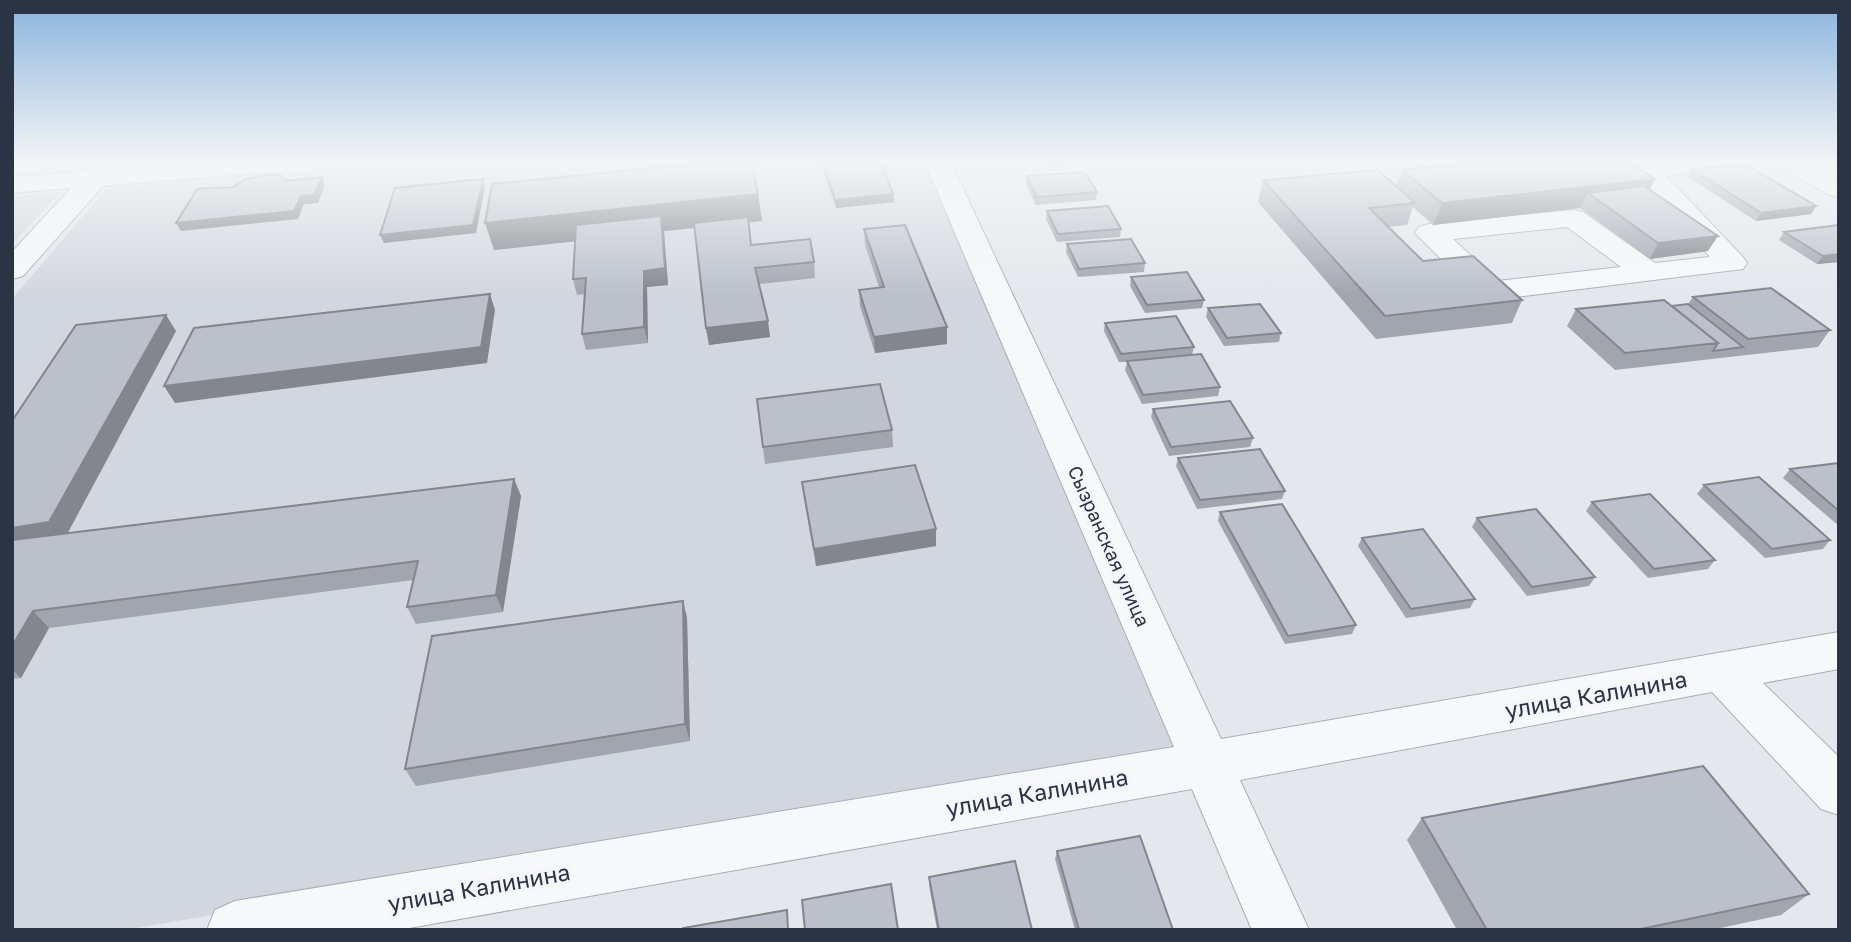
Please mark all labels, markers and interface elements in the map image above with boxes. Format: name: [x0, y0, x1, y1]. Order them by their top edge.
street label: Сызранская улица: [1064, 462, 1155, 630]
street label: улица Калинина: [1503, 664, 1689, 724]
street label: улица Калинина: [944, 762, 1130, 822]
street label: улица Калинина: [386, 857, 572, 917]

